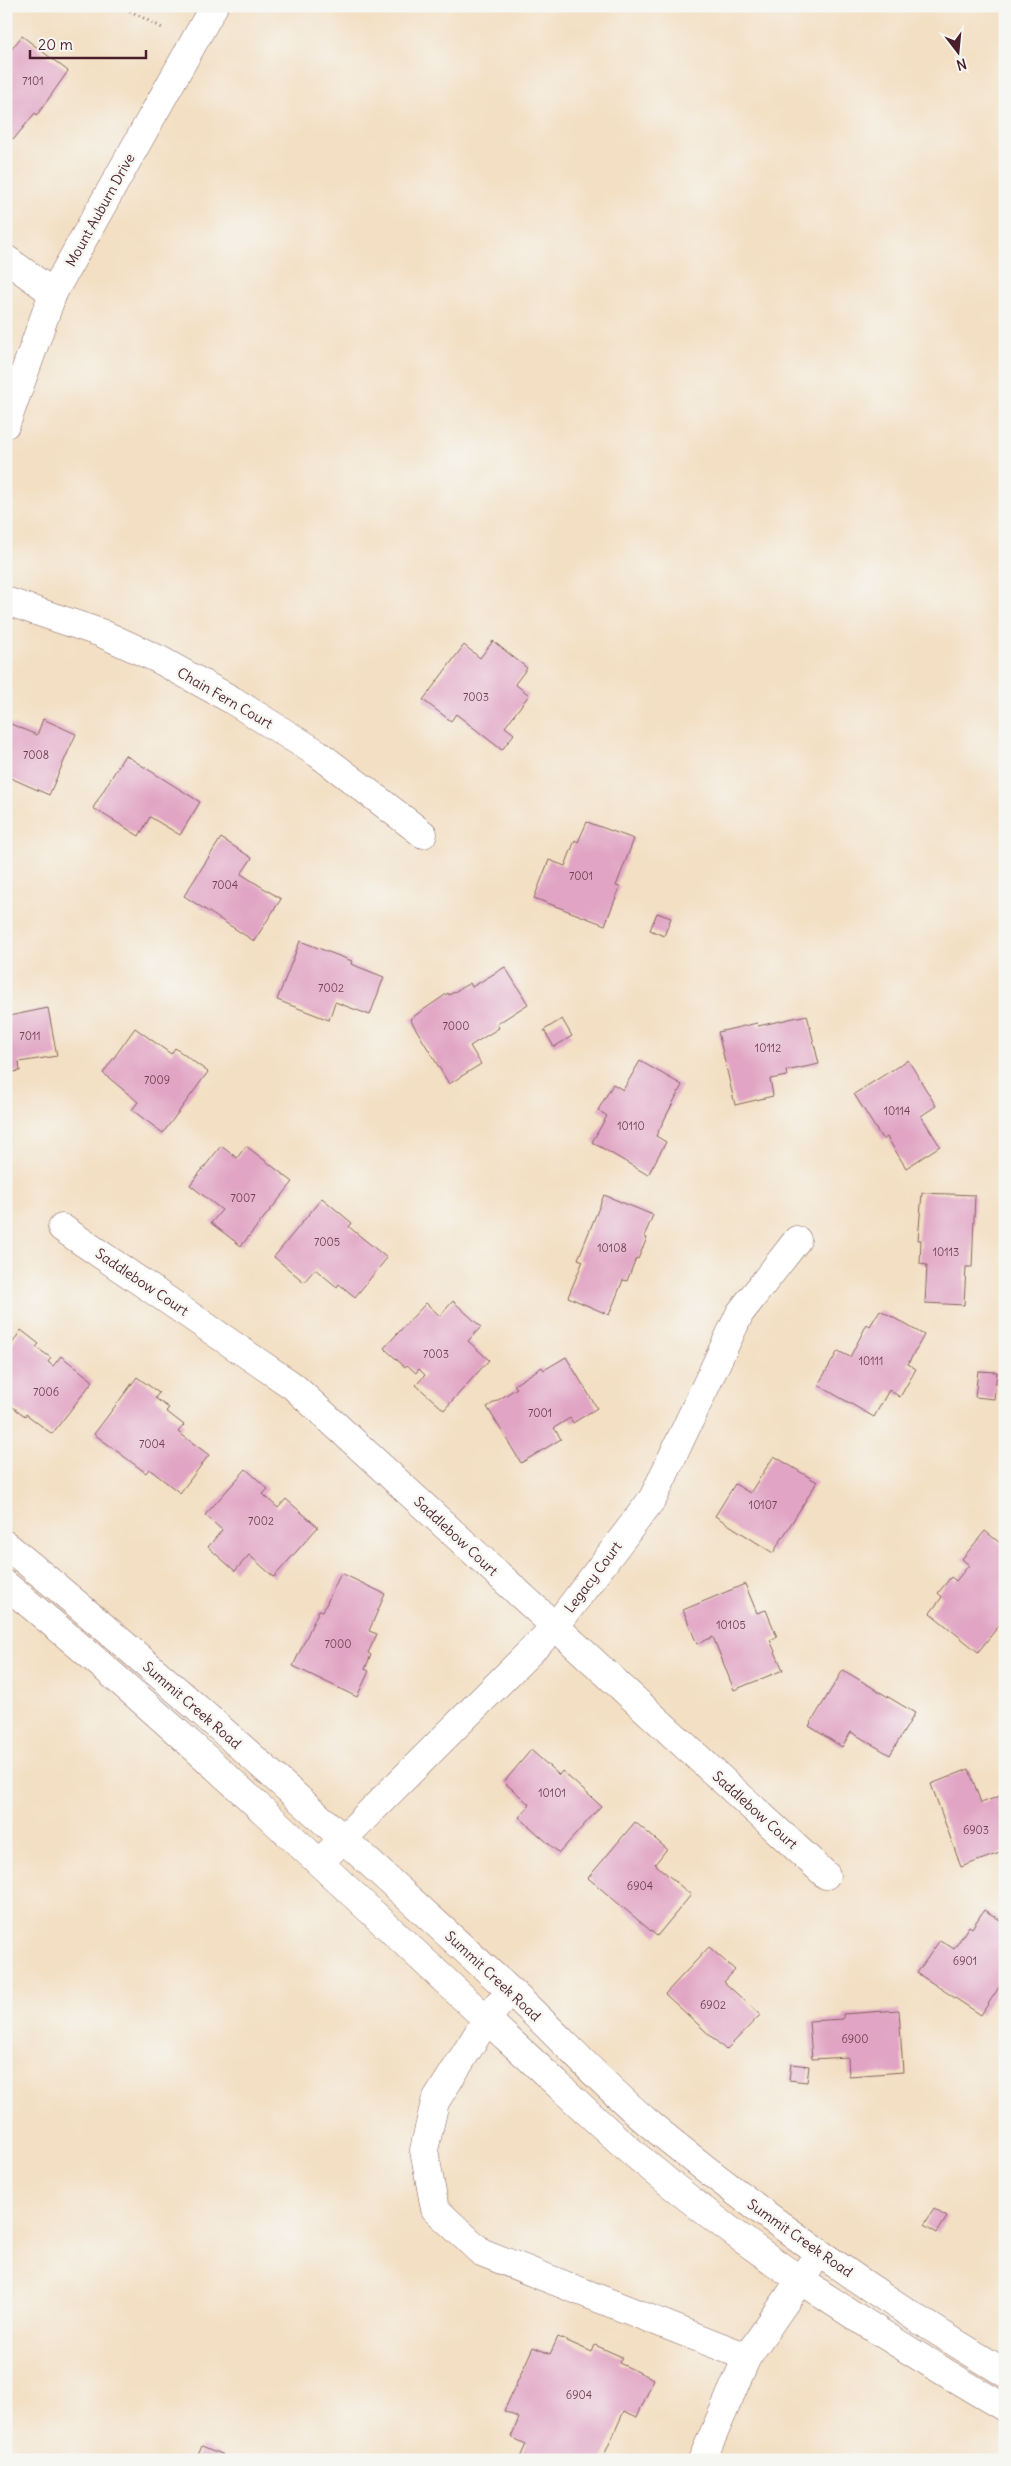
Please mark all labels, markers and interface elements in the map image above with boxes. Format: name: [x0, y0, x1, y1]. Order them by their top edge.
scale bar: [30, 28, 146, 60]
north arrow: [934, 28, 984, 78]
text: 20 m: [38, 35, 73, 54]
text: N: [954, 55, 969, 74]
house number: 7101: [22, 74, 44, 88]
street label: Mount Auburn Drive: [61, 150, 139, 270]
street label: Chain Fern Court: [174, 663, 276, 733]
house number: 7003: [463, 690, 489, 704]
house number: 7008: [23, 748, 49, 762]
house number: 7001: [569, 869, 593, 883]
house number: 7004: [212, 878, 238, 892]
house number: 7002: [318, 981, 344, 995]
house number: 7000: [442, 1019, 470, 1033]
house number: 7011: [19, 1029, 41, 1043]
house number: 10112: [755, 1041, 781, 1055]
house number: 7009: [144, 1073, 170, 1087]
house number: 10114: [884, 1104, 910, 1118]
house number: 10110: [617, 1119, 645, 1133]
house number: 7007: [230, 1191, 256, 1205]
house number: 7005: [314, 1235, 340, 1249]
house number: 10108: [597, 1241, 627, 1255]
street label: Saddlebow Court: [92, 1244, 192, 1320]
house number: 10113: [933, 1245, 959, 1259]
house number: 7003: [423, 1347, 449, 1361]
house number: 10111: [859, 1354, 883, 1368]
house number: 7006: [33, 1385, 59, 1399]
house number: 7001: [528, 1406, 552, 1420]
house number: 7004: [139, 1437, 165, 1451]
street label: Saddlebow Court: [410, 1492, 502, 1580]
house number: 10107: [749, 1498, 778, 1512]
house number: 7002: [248, 1514, 274, 1528]
street label: Legacy Court: [560, 1538, 626, 1616]
house number: 10105: [716, 1618, 746, 1632]
house number: 7000: [324, 1637, 352, 1651]
street label: Summit Creek Road: [139, 1657, 245, 1753]
street label: Saddlebow Court: [709, 1767, 801, 1853]
house number: 10101: [538, 1786, 566, 1800]
house number: 6903: [963, 1823, 989, 1837]
house number: 6904: [627, 1879, 653, 1893]
street label: Summit Creek Road: [441, 1927, 545, 2025]
house number: 6901: [953, 1954, 977, 1968]
house number: 6902: [700, 1998, 726, 2012]
house number: 6900: [841, 2032, 869, 2046]
street label: Summit Creek Road: [744, 2195, 856, 2281]
house number: 6904: [566, 2388, 592, 2402]

